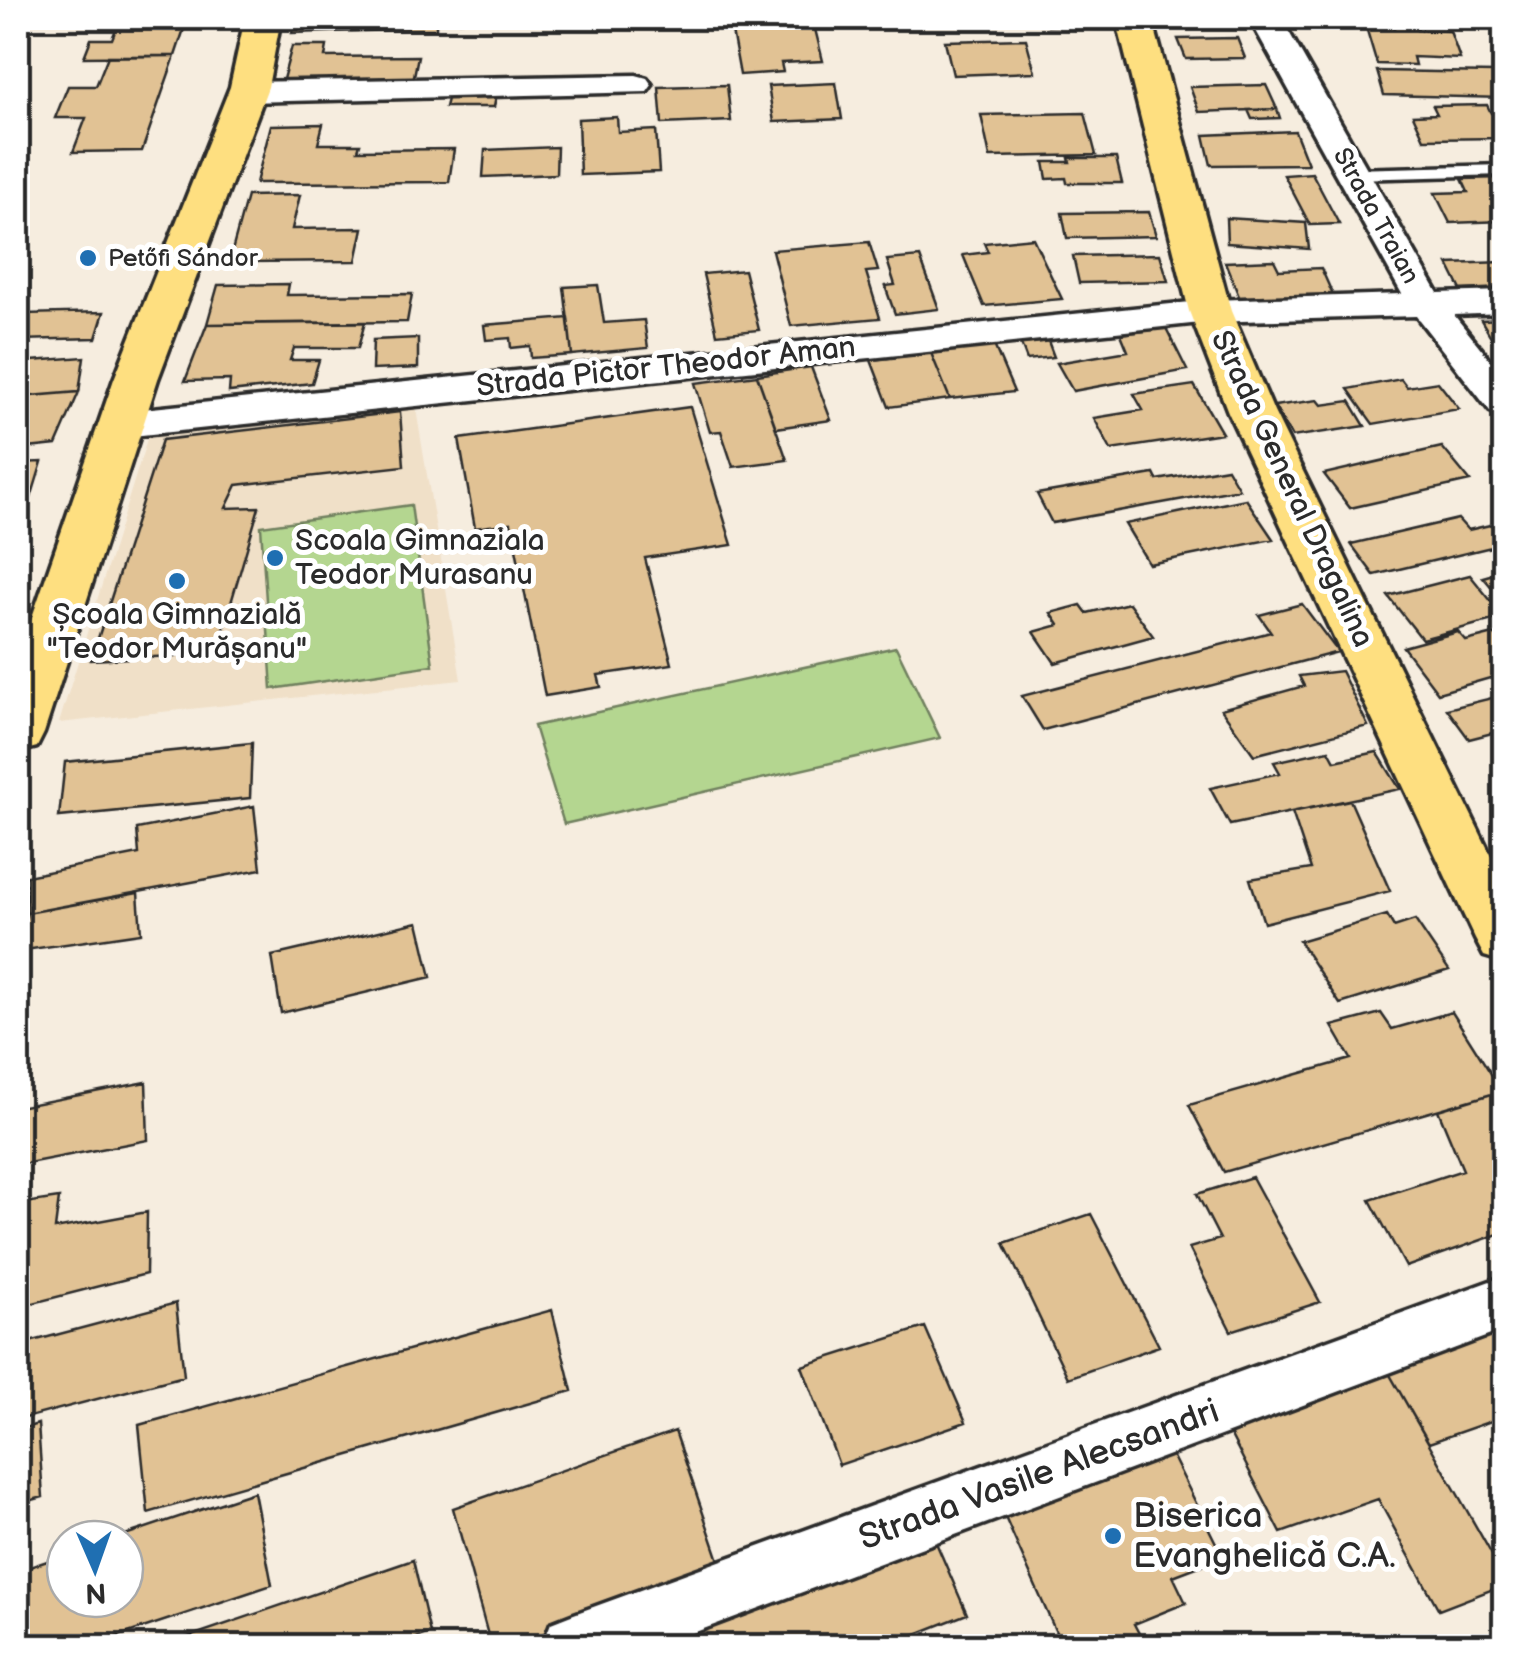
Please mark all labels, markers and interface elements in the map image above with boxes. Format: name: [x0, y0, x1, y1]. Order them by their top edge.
street label: Strada Traian: [1326, 143, 1426, 289]
place label: Petőfi Sándor: [108, 243, 259, 274]
marker: Petőfi Sándor: [77, 247, 99, 269]
street label: Strada General Dragalina: [1203, 325, 1381, 653]
street label: Strada Pictor Theodor Aman: [475, 329, 857, 405]
place label: Scoala Gimnaziala Teodor Murasanu: [295, 523, 545, 593]
marker: Scoala Gimnaziala Teodor Murasanu: [264, 547, 286, 569]
marker: Școala Gimnazială "Teodor Murășanu": [166, 570, 188, 592]
place label: Școala Gimnazială "Teodor Murășanu": [47, 597, 307, 667]
street label: Strada Vasile Alecsandri: [853, 1390, 1225, 1560]
place label: Biserica Evanghelică C.A.: [1133, 1495, 1396, 1578]
north arrow: [45, 1519, 145, 1619]
marker: Biserica Evanghelică C.A.: [1102, 1525, 1124, 1547]
text: N: [85, 1576, 107, 1609]

